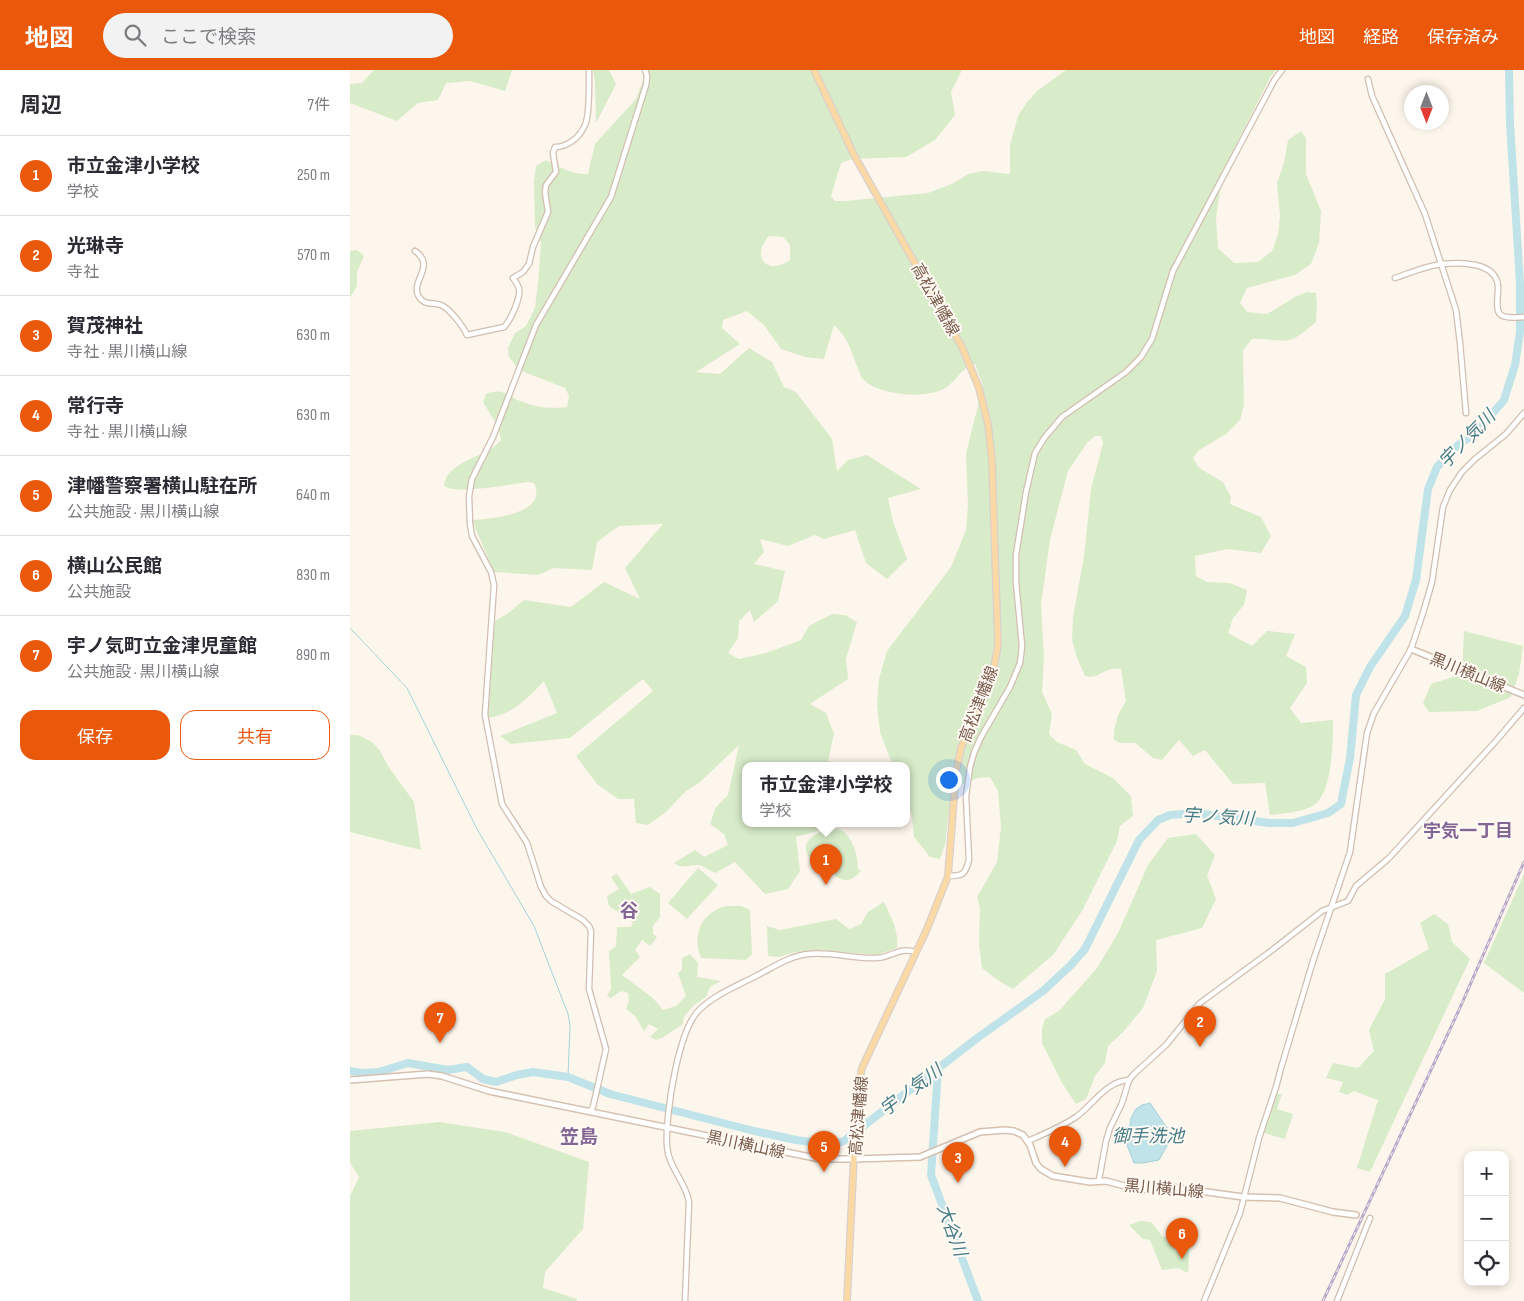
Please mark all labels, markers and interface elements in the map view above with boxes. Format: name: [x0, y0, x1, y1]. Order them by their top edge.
search box: [103, 13, 453, 58]
icon: search: [121, 21, 149, 49]
text: 地図: [25, 24, 73, 53]
text: ここで検索: [161, 26, 256, 49]
text: 地図: [1299, 27, 1335, 48]
text: 経路: [1363, 27, 1399, 48]
text: 保存済み: [1427, 27, 1499, 48]
north arrow: [1404, 85, 1449, 130]
text: 周辺: [20, 93, 62, 118]
text: 7件: [308, 96, 330, 115]
text: 市立金津小学校: [67, 155, 200, 178]
text: 1: [33, 166, 39, 185]
text: 250 m: [297, 166, 330, 185]
text: 学校: [67, 183, 99, 202]
text: 光琳寺: [67, 235, 124, 258]
text: 2: [32, 246, 40, 265]
text: 570 m: [297, 246, 330, 265]
street label: 高松津幡線: [907, 260, 962, 339]
text: 寺社: [67, 263, 99, 282]
text: 賀茂神社: [67, 315, 143, 338]
text: 3: [32, 326, 40, 345]
text: 630 m: [296, 326, 330, 345]
text: 寺社 · 黒川横山線: [67, 343, 187, 362]
text: 常行寺: [67, 395, 124, 418]
water label: 宇ノ気川: [1435, 405, 1501, 473]
text: 4: [32, 406, 40, 425]
text: 630 m: [296, 406, 330, 425]
text: 寺社 · 黒川横山線: [67, 423, 187, 442]
text: 津幡警察署横山駐在所: [67, 475, 257, 498]
text: 5: [32, 486, 40, 505]
text: 640 m: [296, 486, 330, 505]
text: 公共施設 · 黒川横山線: [67, 503, 219, 522]
text: 横山公民館: [67, 555, 162, 578]
text: 6: [32, 566, 40, 585]
text: 830 m: [296, 566, 330, 585]
text: 公共施設: [67, 583, 131, 602]
text: 宇ノ気町立金津児童館: [67, 635, 257, 658]
text: 7: [33, 646, 39, 665]
text: 890 m: [296, 646, 330, 665]
street label: 黒川横山線: [1427, 650, 1508, 697]
text: 公共施設 · 黒川横山線: [67, 663, 219, 682]
street label: 高松津幡線: [956, 664, 1003, 745]
button: 保存: [20, 710, 170, 760]
button: 共有: [180, 710, 330, 760]
popup: [742, 762, 910, 827]
your location: [936, 767, 962, 793]
text: 市立金津小学校: [759, 774, 893, 797]
text: 学校: [759, 802, 792, 821]
water label: 宇ノ気川: [1181, 805, 1256, 830]
district label: 宇気一丁目: [1423, 821, 1513, 842]
pin: 1: [810, 844, 842, 885]
district label: 谷: [619, 900, 639, 923]
pin: 7: [424, 1002, 456, 1043]
pin: 2: [1184, 1006, 1216, 1047]
water label: 宇ノ気川: [876, 1059, 948, 1120]
street label: 高松津幡線: [847, 1075, 872, 1157]
district label: 笠島: [560, 1126, 598, 1149]
pin: 4: [1049, 1126, 1081, 1167]
water label: 御手洗池: [1112, 1126, 1186, 1147]
street label: 黒川横山線: [705, 1128, 787, 1163]
pin: 5: [808, 1131, 840, 1172]
pin: 3: [942, 1142, 974, 1183]
map controls: [1464, 1151, 1509, 1286]
button: +: [1464, 1151, 1509, 1196]
street label: 黒川横山線: [1123, 1177, 1205, 1202]
button: −: [1464, 1196, 1509, 1241]
water label: 大谷川: [932, 1201, 971, 1261]
pin: 6: [1166, 1218, 1198, 1259]
button: locate: [1464, 1241, 1509, 1286]

